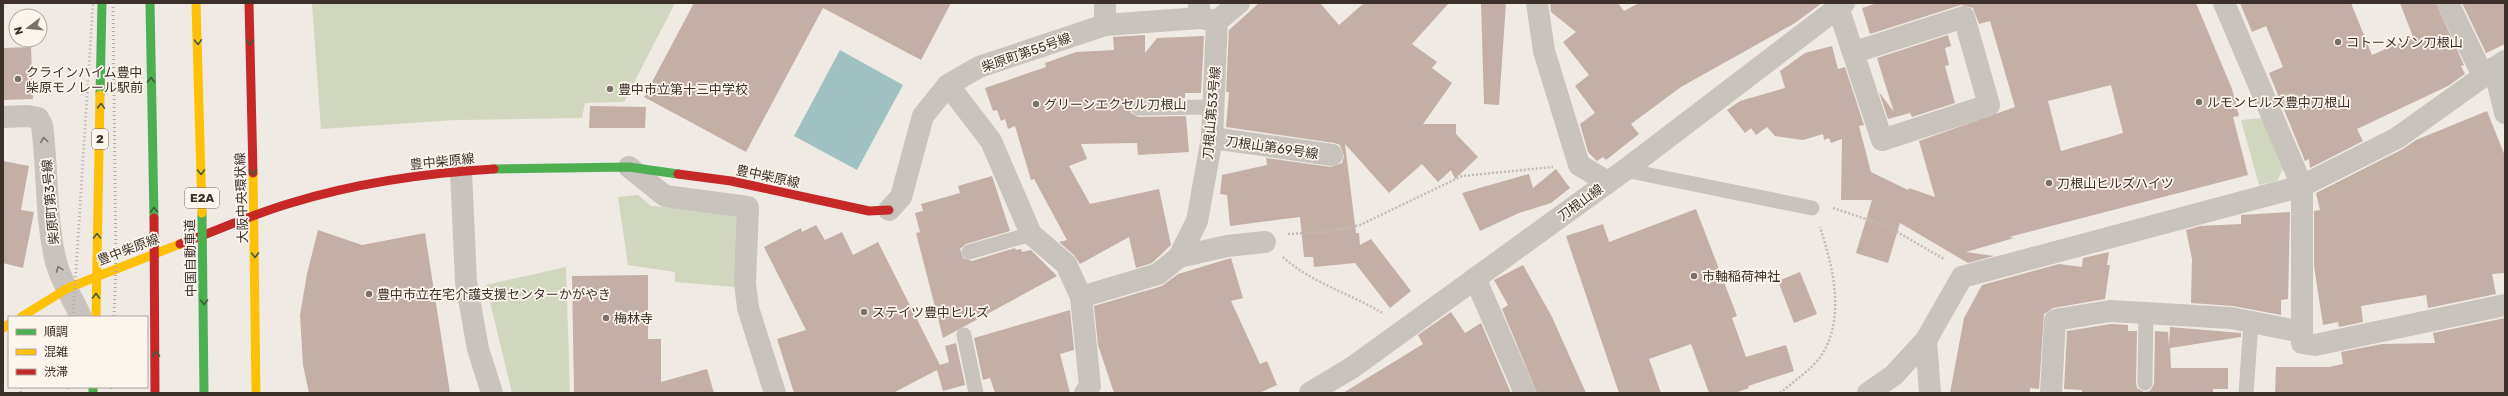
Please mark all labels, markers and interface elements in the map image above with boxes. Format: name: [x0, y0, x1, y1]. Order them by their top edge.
north arrow: [8, 8, 48, 48]
text: N: [12, 25, 26, 36]
street label: 柴原町第55号線: [980, 30, 1073, 75]
place label: コトーメゾン刀根山: [2346, 35, 2462, 50]
marker: コトーメゾン刀根山: [2333, 37, 2343, 47]
one-way arrow: [193, 39, 202, 45]
one-way arrow: [246, 39, 254, 45]
place label: クラインハイム豊中 柴原モノレール駅前: [26, 65, 143, 95]
street label: 刀根山第53号線: [1200, 66, 1223, 160]
marker: クラインハイム豊中 柴原モノレール駅前: [13, 74, 23, 84]
one-way arrow: [147, 77, 155, 83]
place label: 豊中市立第十三中学校: [618, 82, 748, 97]
marker: 豊中市立第十三中学校: [605, 84, 615, 94]
place label: ルモンヒルズ豊中刀根山: [2207, 95, 2350, 110]
place label: グリーンエクセル刀根山: [1044, 97, 1186, 112]
marker: ルモンヒルズ豊中刀根山: [2194, 97, 2204, 107]
marker: グリーンエクセル刀根山: [1031, 99, 1041, 109]
one-way arrow: [96, 103, 105, 109]
road number: 2: [92, 129, 108, 149]
street label: 刀根山第69号線: [1225, 134, 1319, 161]
one-way arrow: [40, 137, 49, 143]
street label: 豊中柴原線: [409, 151, 475, 172]
street label: 大阪中央環状線: [232, 152, 251, 244]
street label: 柴原町第3号線: [39, 159, 62, 245]
street label: 豊中柴原線: [735, 162, 801, 191]
one-way arrow: [197, 169, 206, 175]
one-way arrow: [249, 169, 257, 175]
place label: 刀根山ヒルズハイツ: [2057, 176, 2174, 191]
marker: 刀根山ヒルズハイツ: [2044, 178, 2054, 188]
street label: 刀根山線: [1555, 181, 1606, 224]
road number: E2A: [185, 188, 219, 208]
one-way arrow: [150, 207, 158, 213]
street label: 中国自動車道: [182, 219, 199, 297]
street label: 豊中柴原線: [95, 231, 161, 268]
one-way arrow: [93, 233, 101, 239]
one-way arrow: [251, 252, 260, 258]
one-way arrow: [55, 266, 63, 273]
place label: 市軸稲荷神社: [1702, 269, 1780, 284]
marker: 市軸稲荷神社: [1689, 271, 1699, 281]
place label: 豊中市立在宅介護支援センターかがやき: [377, 287, 611, 302]
marker: 豊中市立在宅介護支援センターかがやき: [364, 289, 374, 299]
one-way arrow: [92, 293, 101, 299]
one-way arrow: [200, 299, 208, 305]
place label: ステイツ豊中ヒルズ: [872, 305, 989, 320]
marker: ステイツ豊中ヒルズ: [859, 307, 869, 317]
place label: 梅林寺: [614, 311, 653, 326]
marker: 梅林寺: [601, 313, 611, 323]
legend: [8, 316, 148, 388]
text: 順調: [44, 325, 68, 339]
text: 混雑: [44, 345, 68, 359]
one-way arrow: [152, 351, 160, 357]
text: 渋滞: [44, 365, 68, 379]

